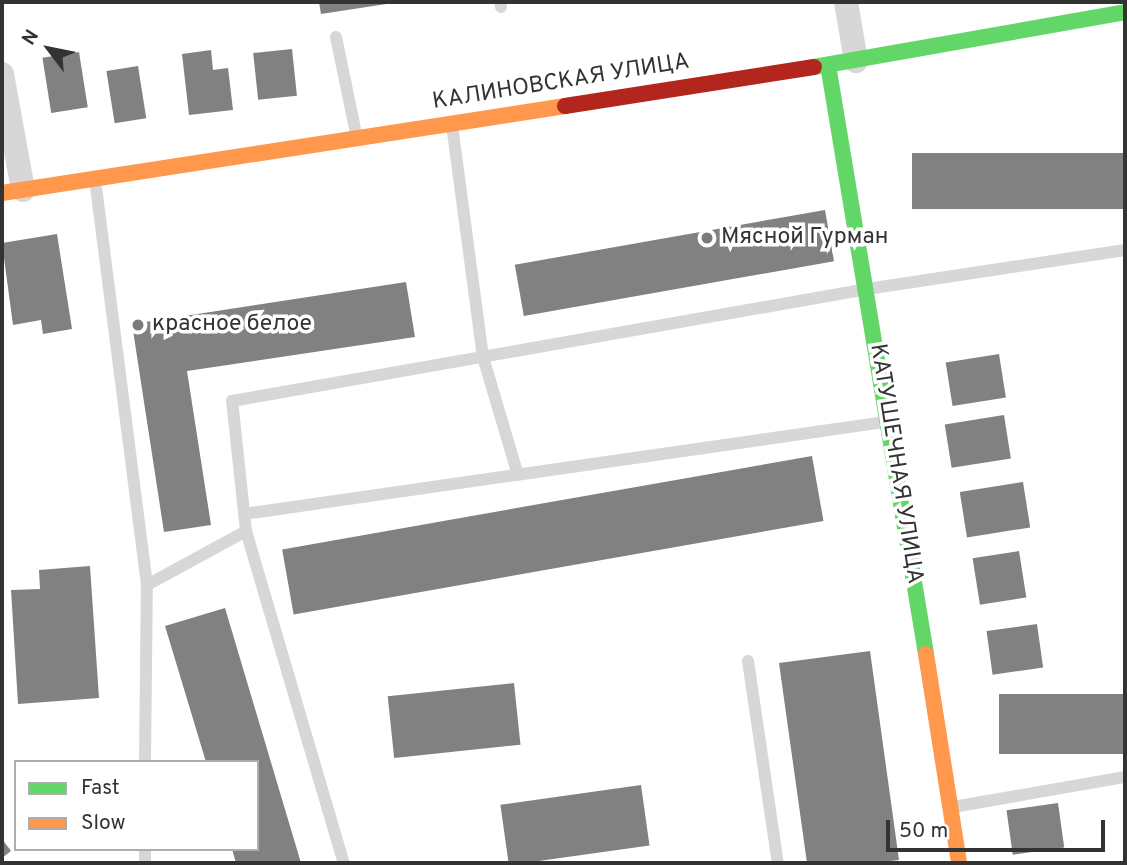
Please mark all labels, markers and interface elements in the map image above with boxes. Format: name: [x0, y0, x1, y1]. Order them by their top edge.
north arrow: [14, 14, 84, 84]
text: N: [17, 26, 45, 50]
street label: КАЛИНОВСКАЯ УЛИЦА: [431, 49, 691, 117]
place label: Мясной Гурман: [721, 224, 888, 252]
marker: Мясной Гурман: [699, 230, 715, 246]
place label: красное белое: [152, 311, 312, 339]
marker: красное белое: [130, 317, 146, 333]
street label: КАТУШЕЧНАЯ УЛИЦА: [862, 342, 928, 586]
legend: [14, 760, 259, 851]
text: Fast: [81, 775, 120, 802]
scale bar: [889, 806, 1108, 850]
text: Slow: [81, 810, 126, 837]
text: 50 m: [899, 818, 948, 845]

